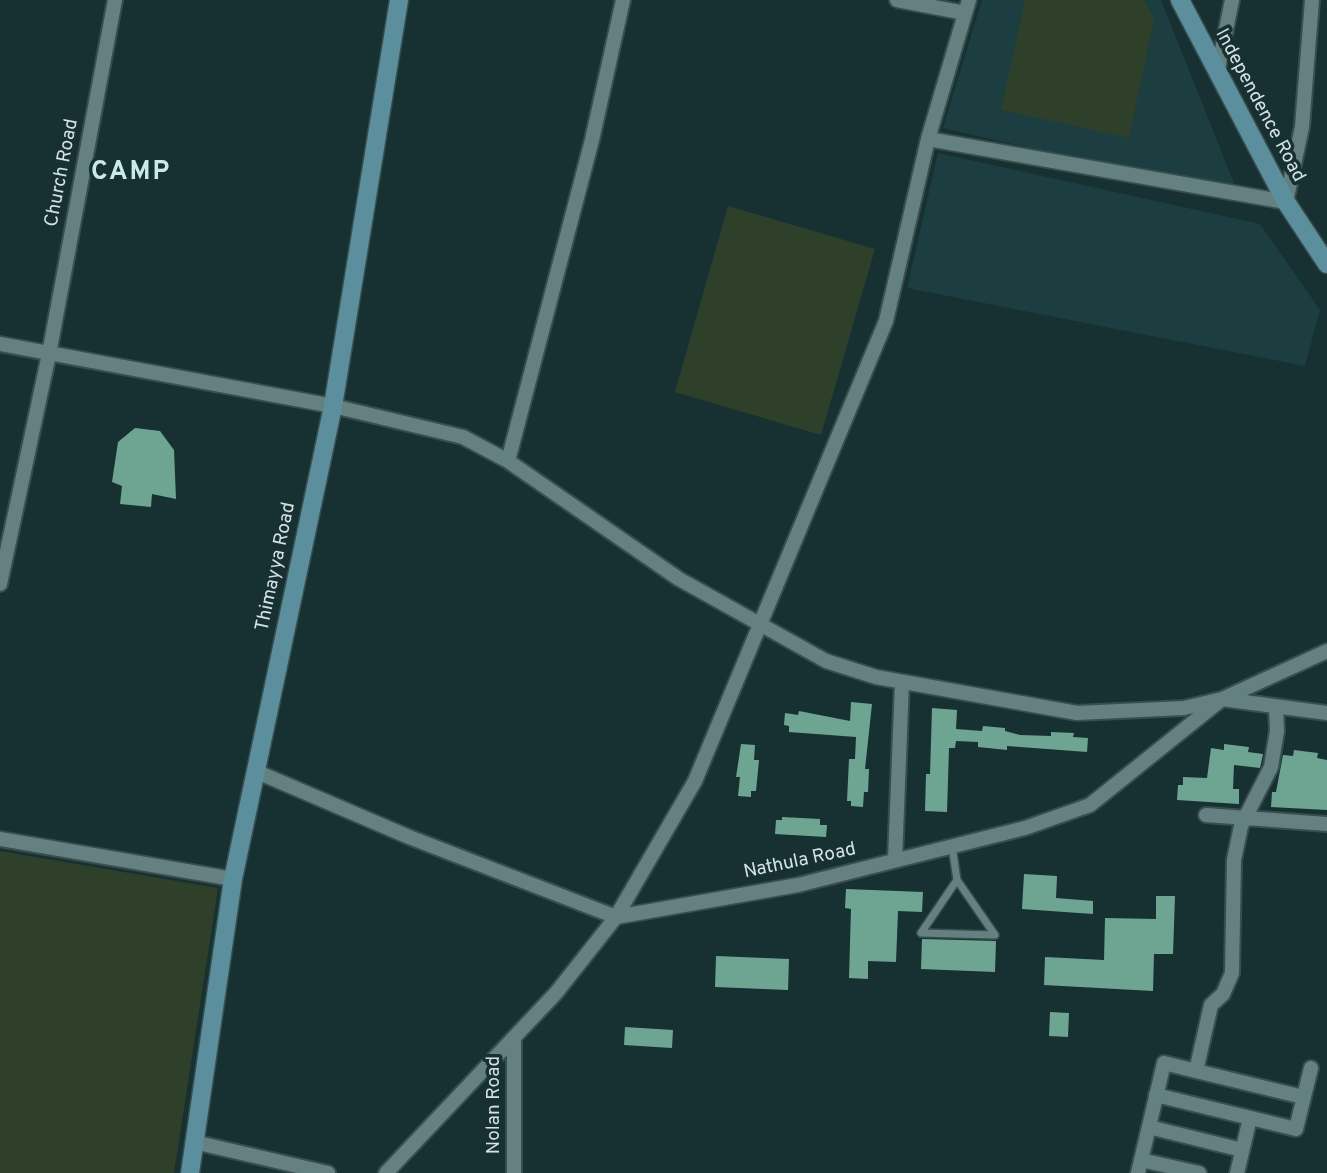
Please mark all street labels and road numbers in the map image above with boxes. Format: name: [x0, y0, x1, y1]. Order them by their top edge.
street label: Independence Road: [1209, 25, 1309, 187]
street label: Church Road: [41, 117, 85, 229]
street label: Thimayya Road: [252, 500, 302, 634]
street label: Nathula Road: [742, 839, 858, 885]
street label: Nolan Road: [484, 1056, 506, 1154]

